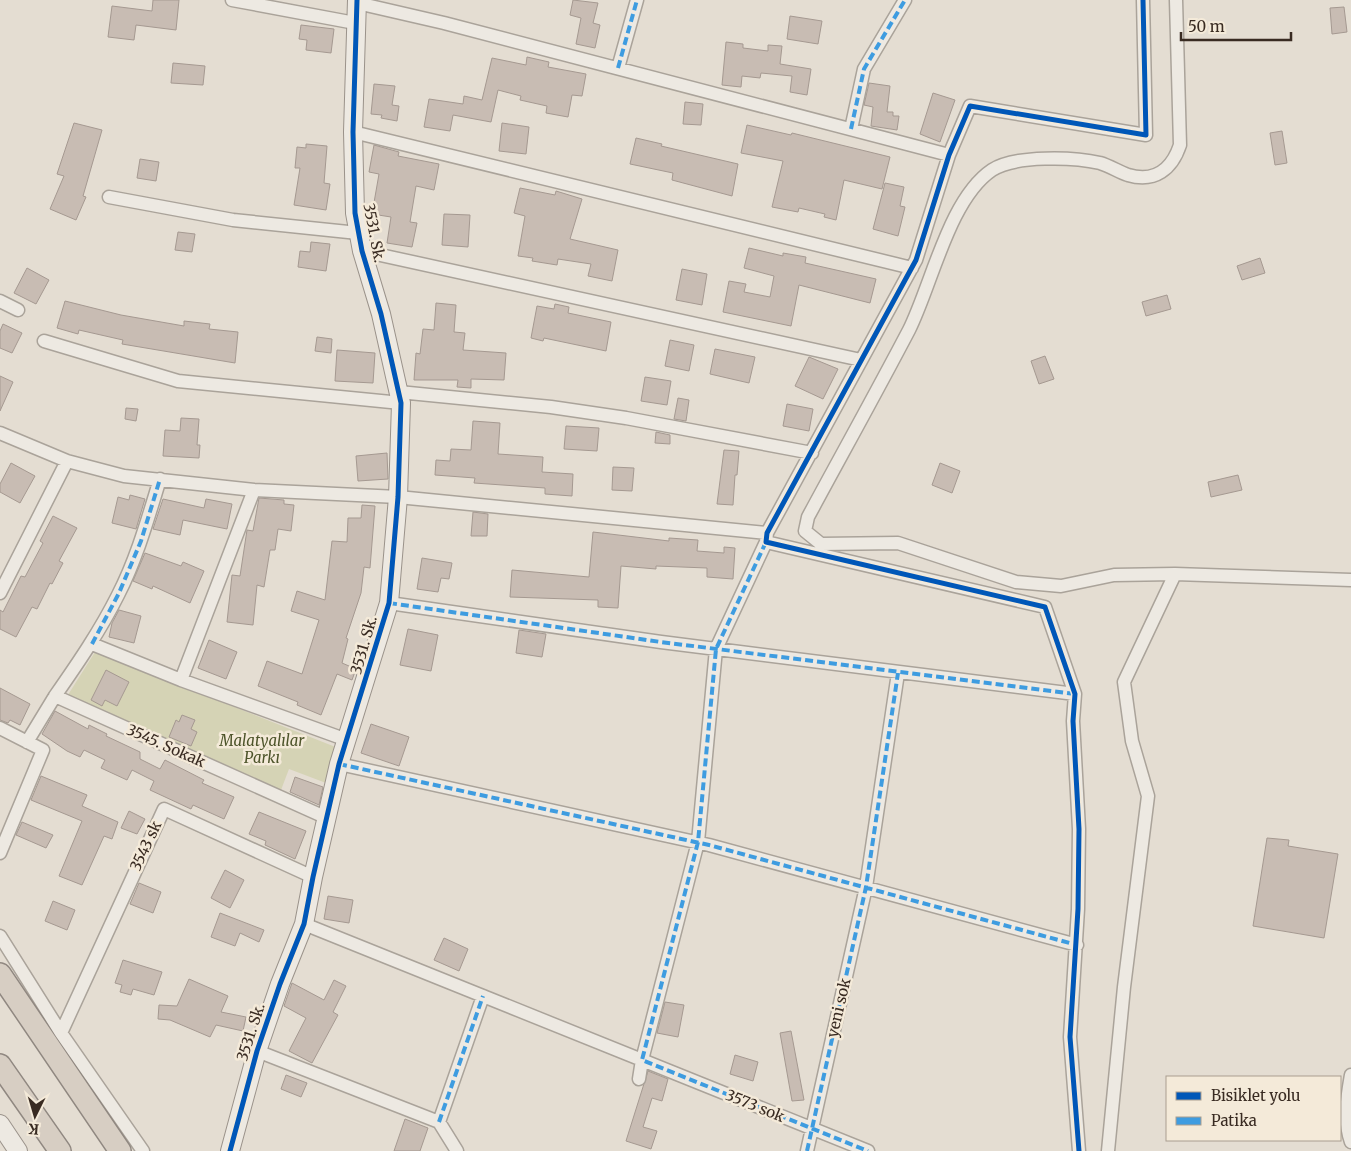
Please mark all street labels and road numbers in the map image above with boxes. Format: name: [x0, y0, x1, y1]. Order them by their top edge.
street label: 3531. Sk.: [359, 202, 390, 264]
street label: 3531. Sk.: [346, 613, 381, 676]
street label: 3545. Sokak: [124, 720, 209, 772]
street label: 3543 sk: [126, 817, 166, 874]
street label: yeni sok: [822, 976, 855, 1039]
street label: 3531. Sk.: [232, 1000, 269, 1063]
street label: 3573 sok: [723, 1085, 788, 1126]

